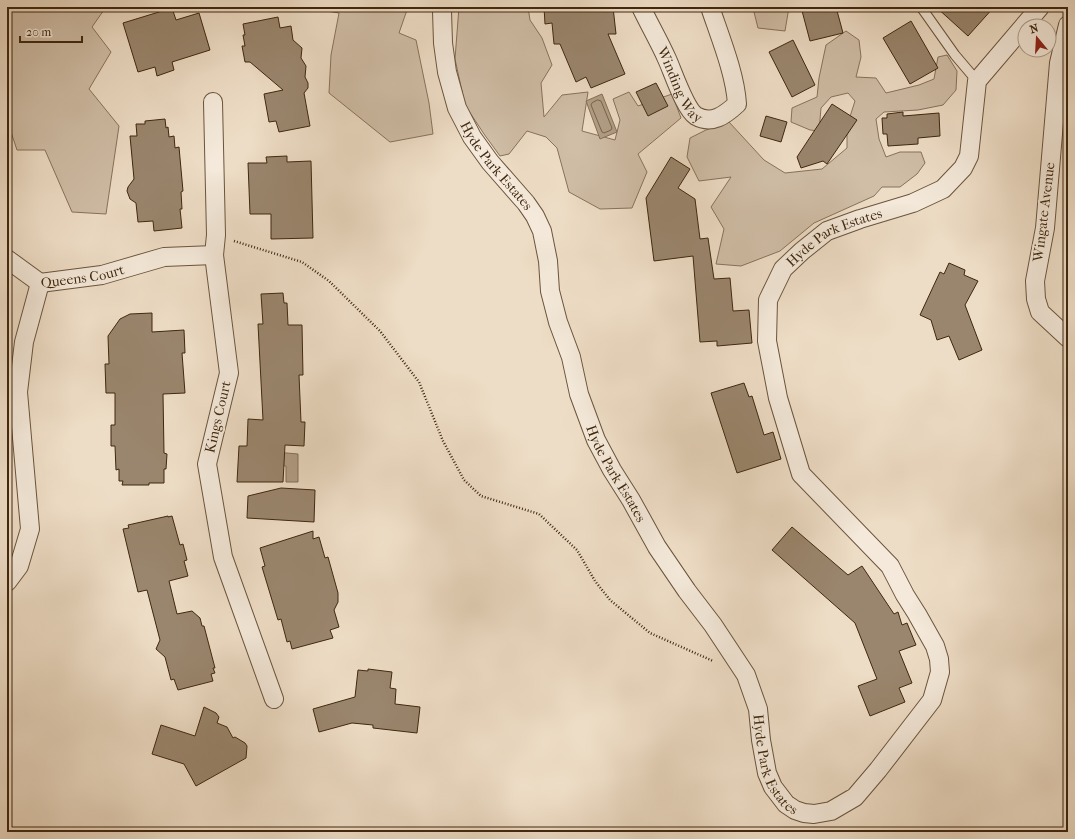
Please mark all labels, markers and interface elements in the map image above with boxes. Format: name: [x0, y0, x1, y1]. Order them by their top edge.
scale bar: [20, 18, 82, 44]
north arrow: [1017, 18, 1057, 58]
text: N: [1028, 21, 1041, 36]
text: 20 m: [26, 25, 51, 39]
street label: Winding Way: [654, 43, 705, 127]
street label: Hyde Park Estates: [457, 118, 537, 213]
street label: Wingate Avenue: [1029, 161, 1059, 264]
street label: Hyde Park Estates: [782, 204, 884, 270]
street label: Queens Court: [40, 261, 126, 291]
street label: Kings Court: [201, 379, 235, 455]
street label: Hyde Park Estates: [583, 423, 650, 525]
street label: Hyde Park Estates: [750, 714, 801, 818]

